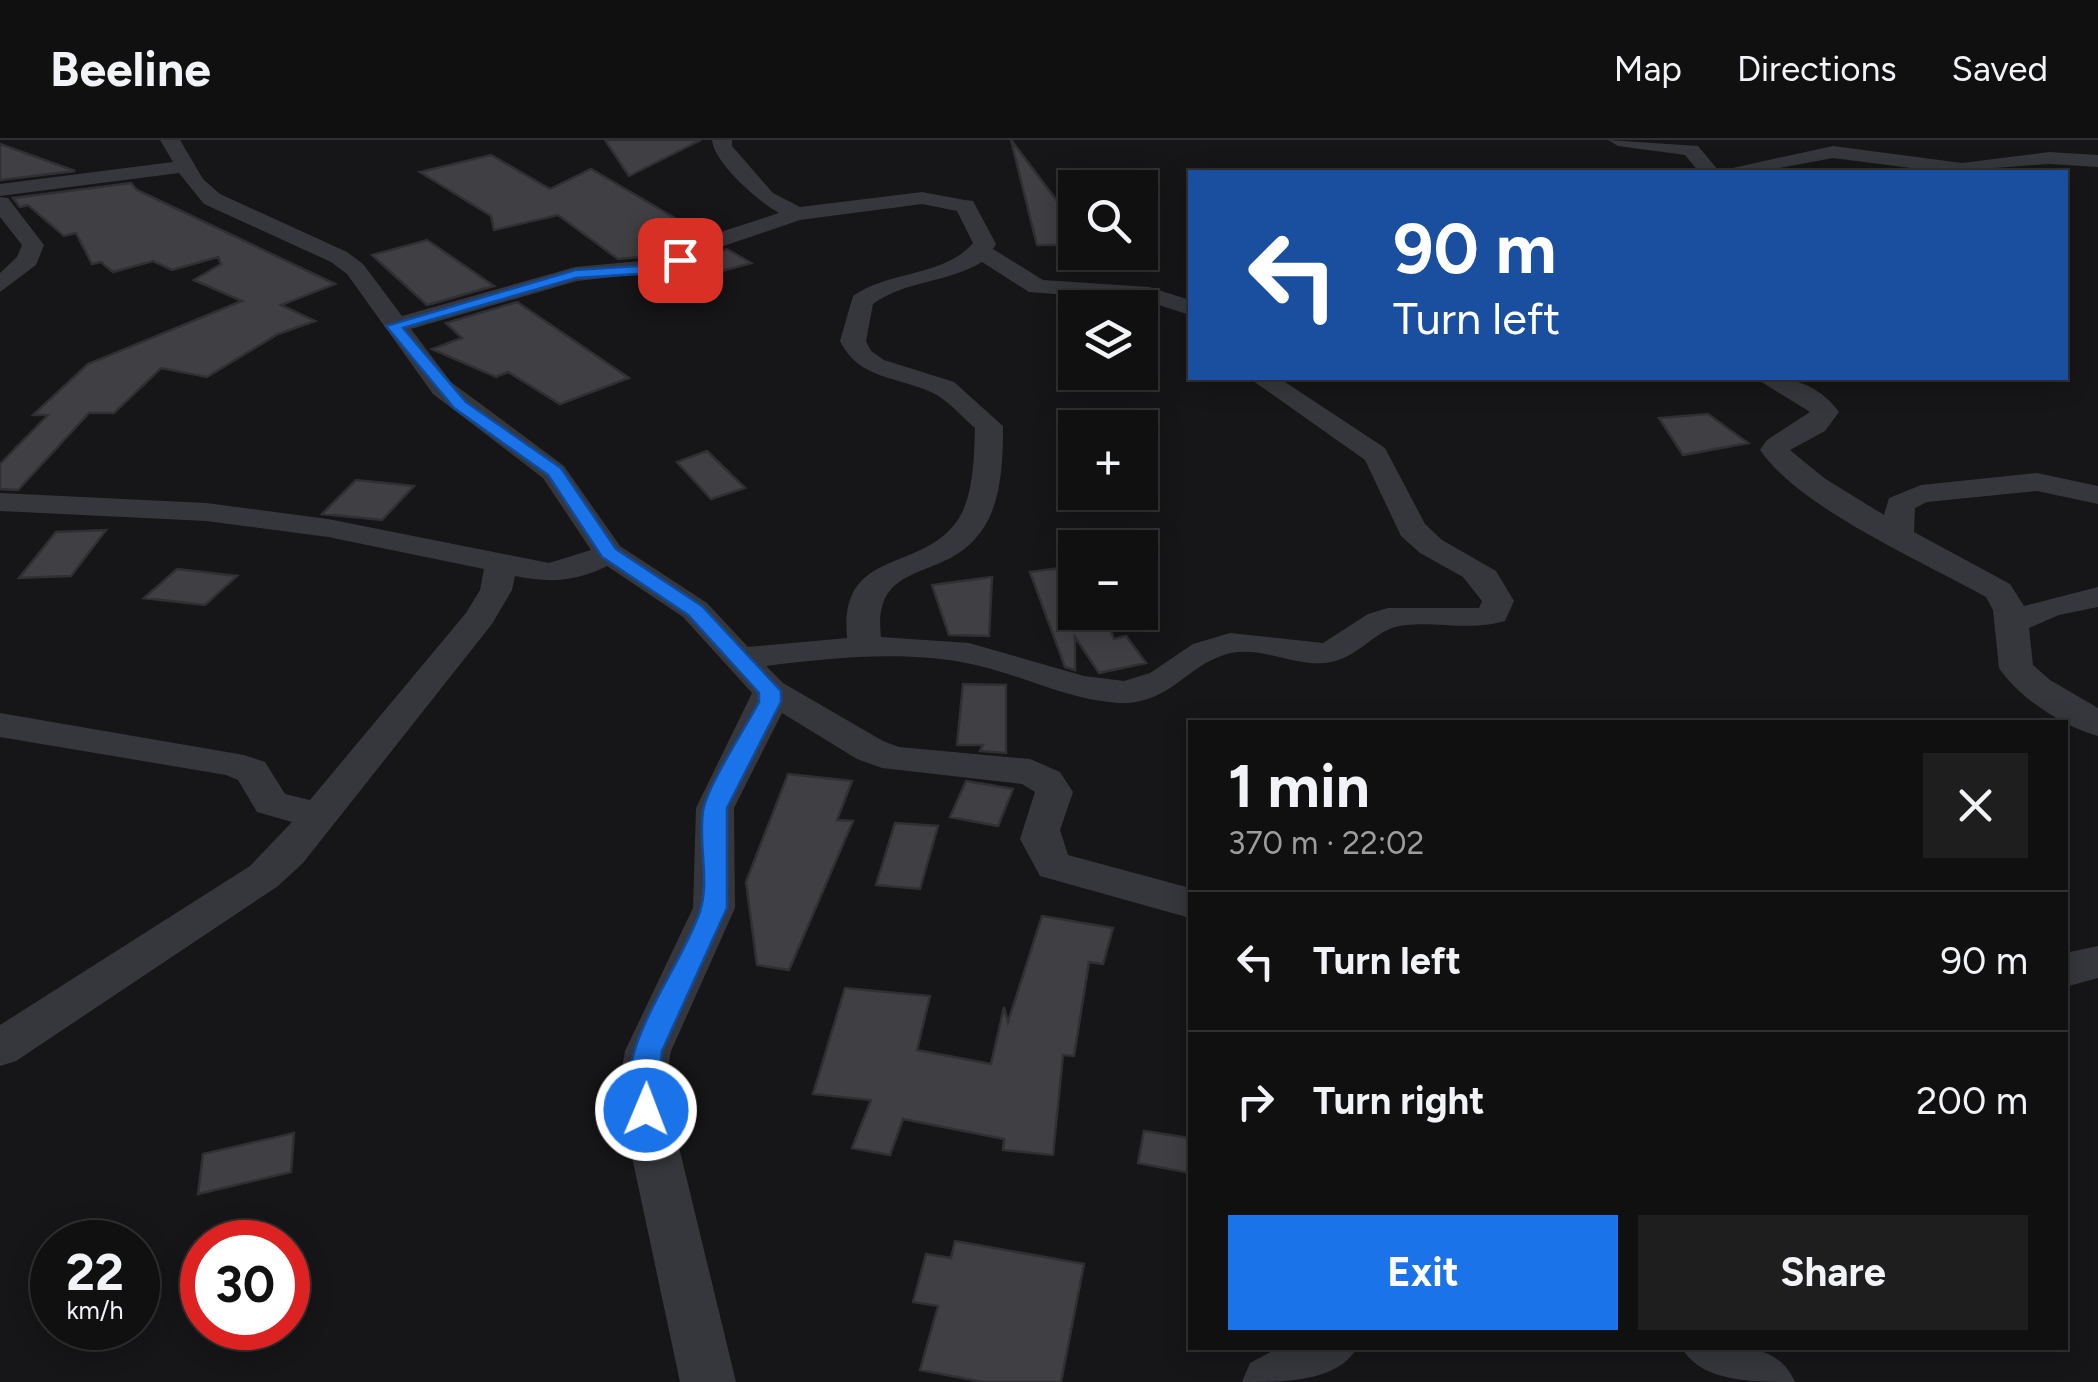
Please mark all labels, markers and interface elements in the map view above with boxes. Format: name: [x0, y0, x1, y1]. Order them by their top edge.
text: Beeline: [50, 40, 211, 98]
text: Map: [1614, 48, 1682, 90]
text: Directions: [1737, 48, 1897, 90]
text: Saved: [1952, 48, 2048, 90]
map controls: [1058, 170, 1158, 630]
button: search: [1058, 170, 1158, 270]
text: 90 m: [1393, 206, 1557, 291]
icon: left: [1228, 210, 1358, 340]
pin: [638, 218, 723, 303]
icon: arrive: [653, 233, 708, 288]
button: layers: [1058, 290, 1158, 390]
text: Turn left: [1393, 291, 1560, 345]
button: +: [1058, 410, 1158, 510]
button: −: [1058, 530, 1158, 630]
text: 1 min: [1228, 750, 1370, 822]
button: close: [1923, 753, 2028, 858]
text: 370 m · 22:02: [1228, 824, 1424, 862]
icon: left: [1228, 934, 1283, 989]
text: Turn left: [1313, 938, 1461, 984]
text: 90 m: [1940, 938, 2028, 984]
position arrow: [594, 1058, 698, 1162]
icon: right: [1228, 1074, 1283, 1129]
text: Turn right: [1313, 1078, 1485, 1124]
text: 200 m: [1916, 1078, 2028, 1124]
button: Exit: [1228, 1215, 1618, 1330]
button: Share: [1638, 1215, 2028, 1330]
speed limit sign: 30: [180, 1220, 310, 1350]
text: 22: [66, 1242, 124, 1303]
text: km/h: [66, 1295, 124, 1325]

